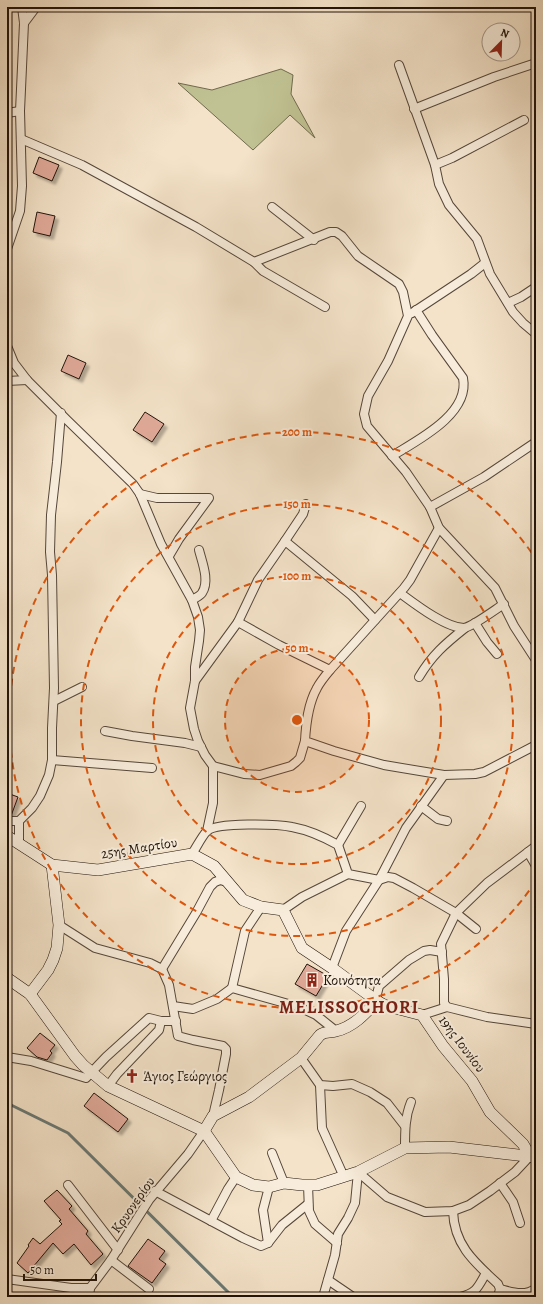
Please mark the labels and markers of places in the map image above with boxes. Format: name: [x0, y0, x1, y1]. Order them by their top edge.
centre of rings: [290, 713, 304, 727]
place label: Κοινότητα: [323, 971, 381, 990]
building icon: Κοινότητα: [304, 972, 320, 988]
place label: Άγιος Γεώργιος: [143, 1067, 227, 1086]
church icon: Άγιος Γεώργιος: [124, 1068, 140, 1084]

